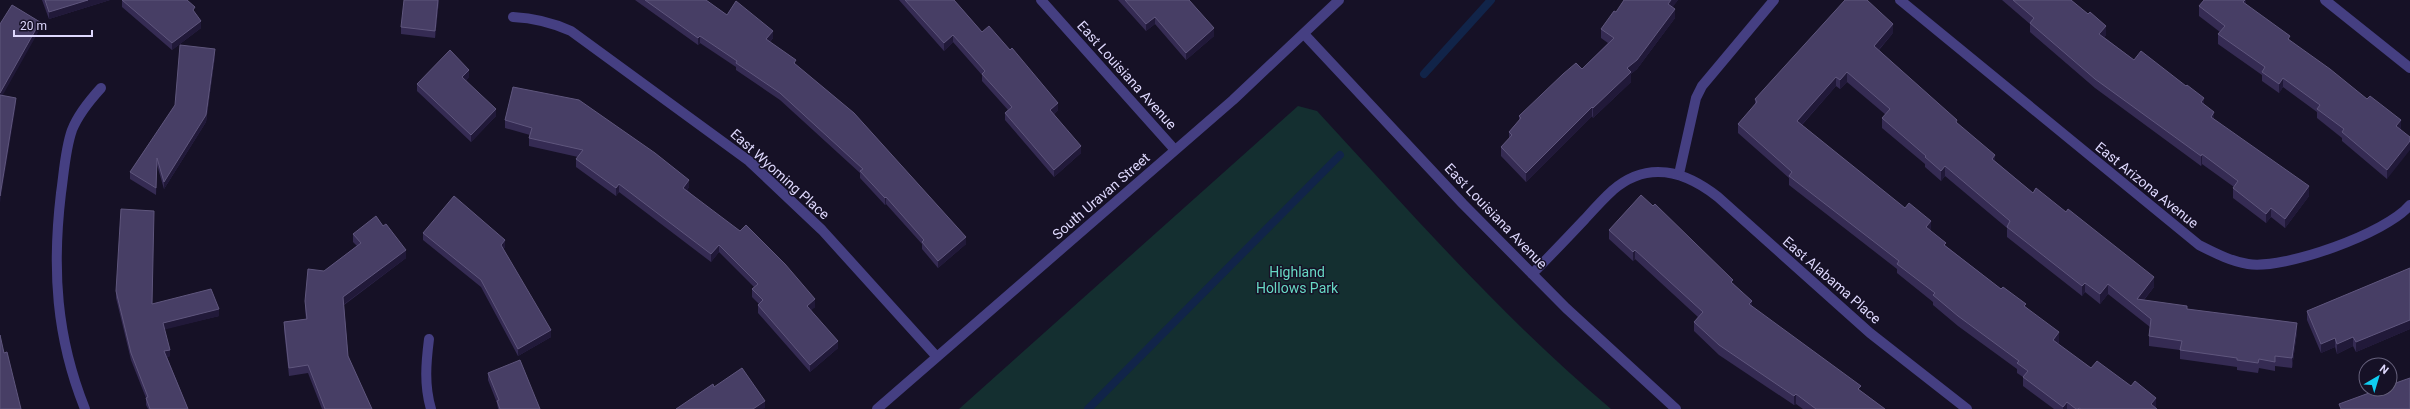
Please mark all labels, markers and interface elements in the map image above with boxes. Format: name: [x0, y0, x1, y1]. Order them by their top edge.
scale bar: [14, 12, 92, 38]
street label: East Louisiana Avenue: [1074, 17, 1180, 133]
text: 20 m: [20, 19, 47, 33]
street label: East Wyoming Place: [727, 126, 833, 222]
street label: East Arizona Avenue: [2092, 139, 2202, 231]
street label: South Uravan Street: [1049, 149, 1153, 242]
street label: East Louisiana Avenue: [1441, 160, 1551, 272]
street label: East Alabama Place: [1780, 233, 1884, 327]
park label: Highland Hollows Park: [1256, 264, 1339, 296]
north arrow: [2358, 357, 2398, 397]
text: N: [2377, 362, 2391, 377]

